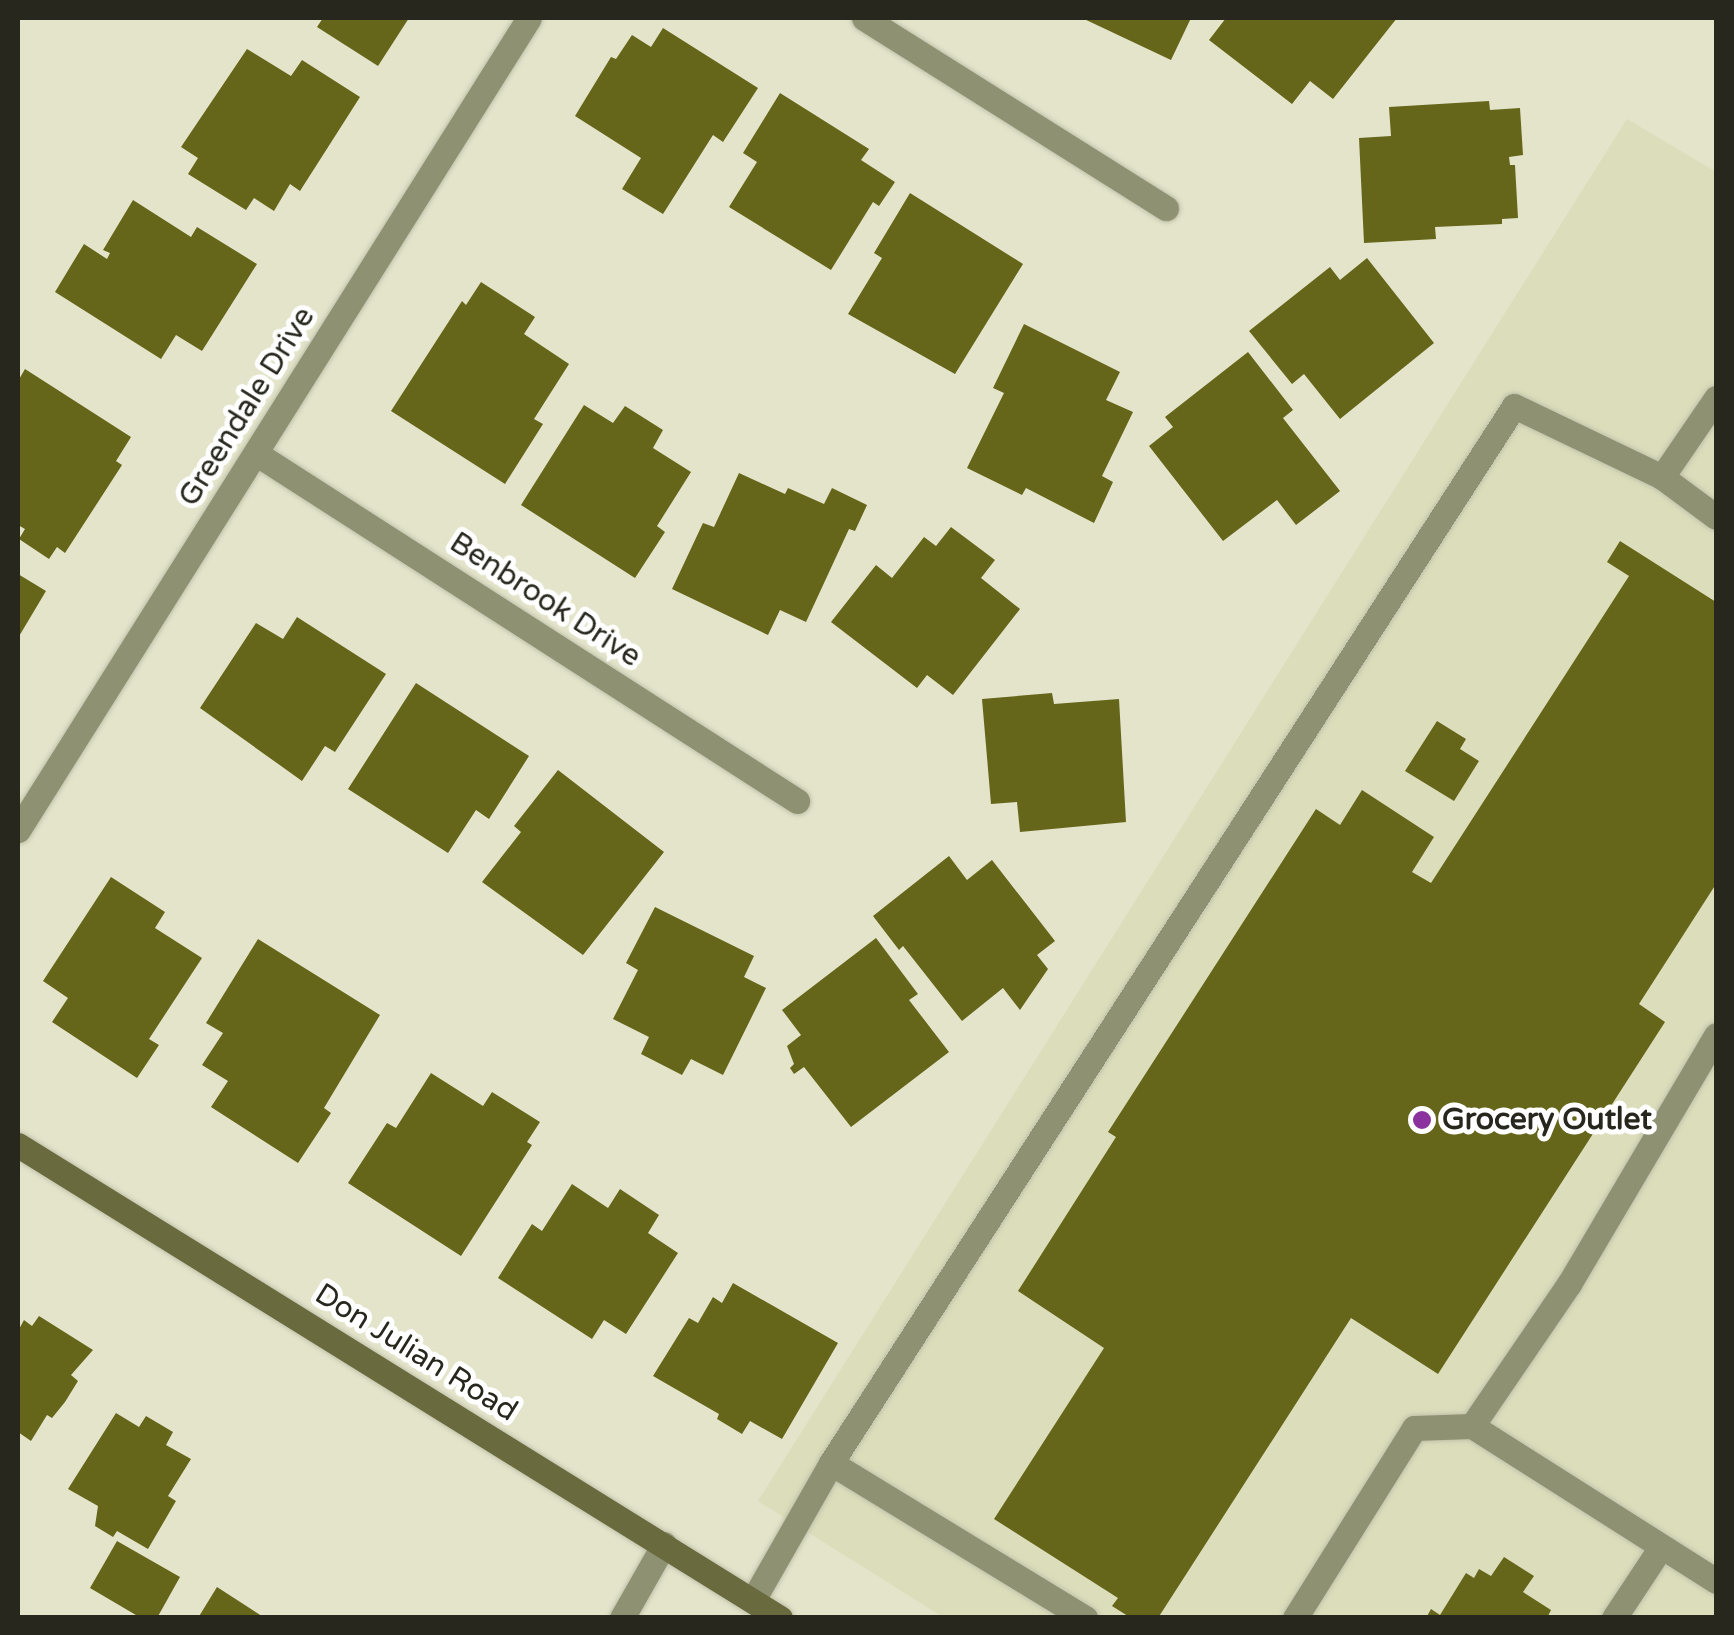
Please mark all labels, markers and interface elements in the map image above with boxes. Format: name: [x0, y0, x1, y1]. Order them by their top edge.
street label: Greendale Drive: [171, 301, 323, 513]
street label: Benbrook Drive: [443, 525, 647, 675]
place label: Grocery Outlet: [1442, 1102, 1652, 1138]
marker: Grocery Outlet: [1411, 1109, 1433, 1131]
street label: Don Julian Road: [308, 1276, 524, 1430]

